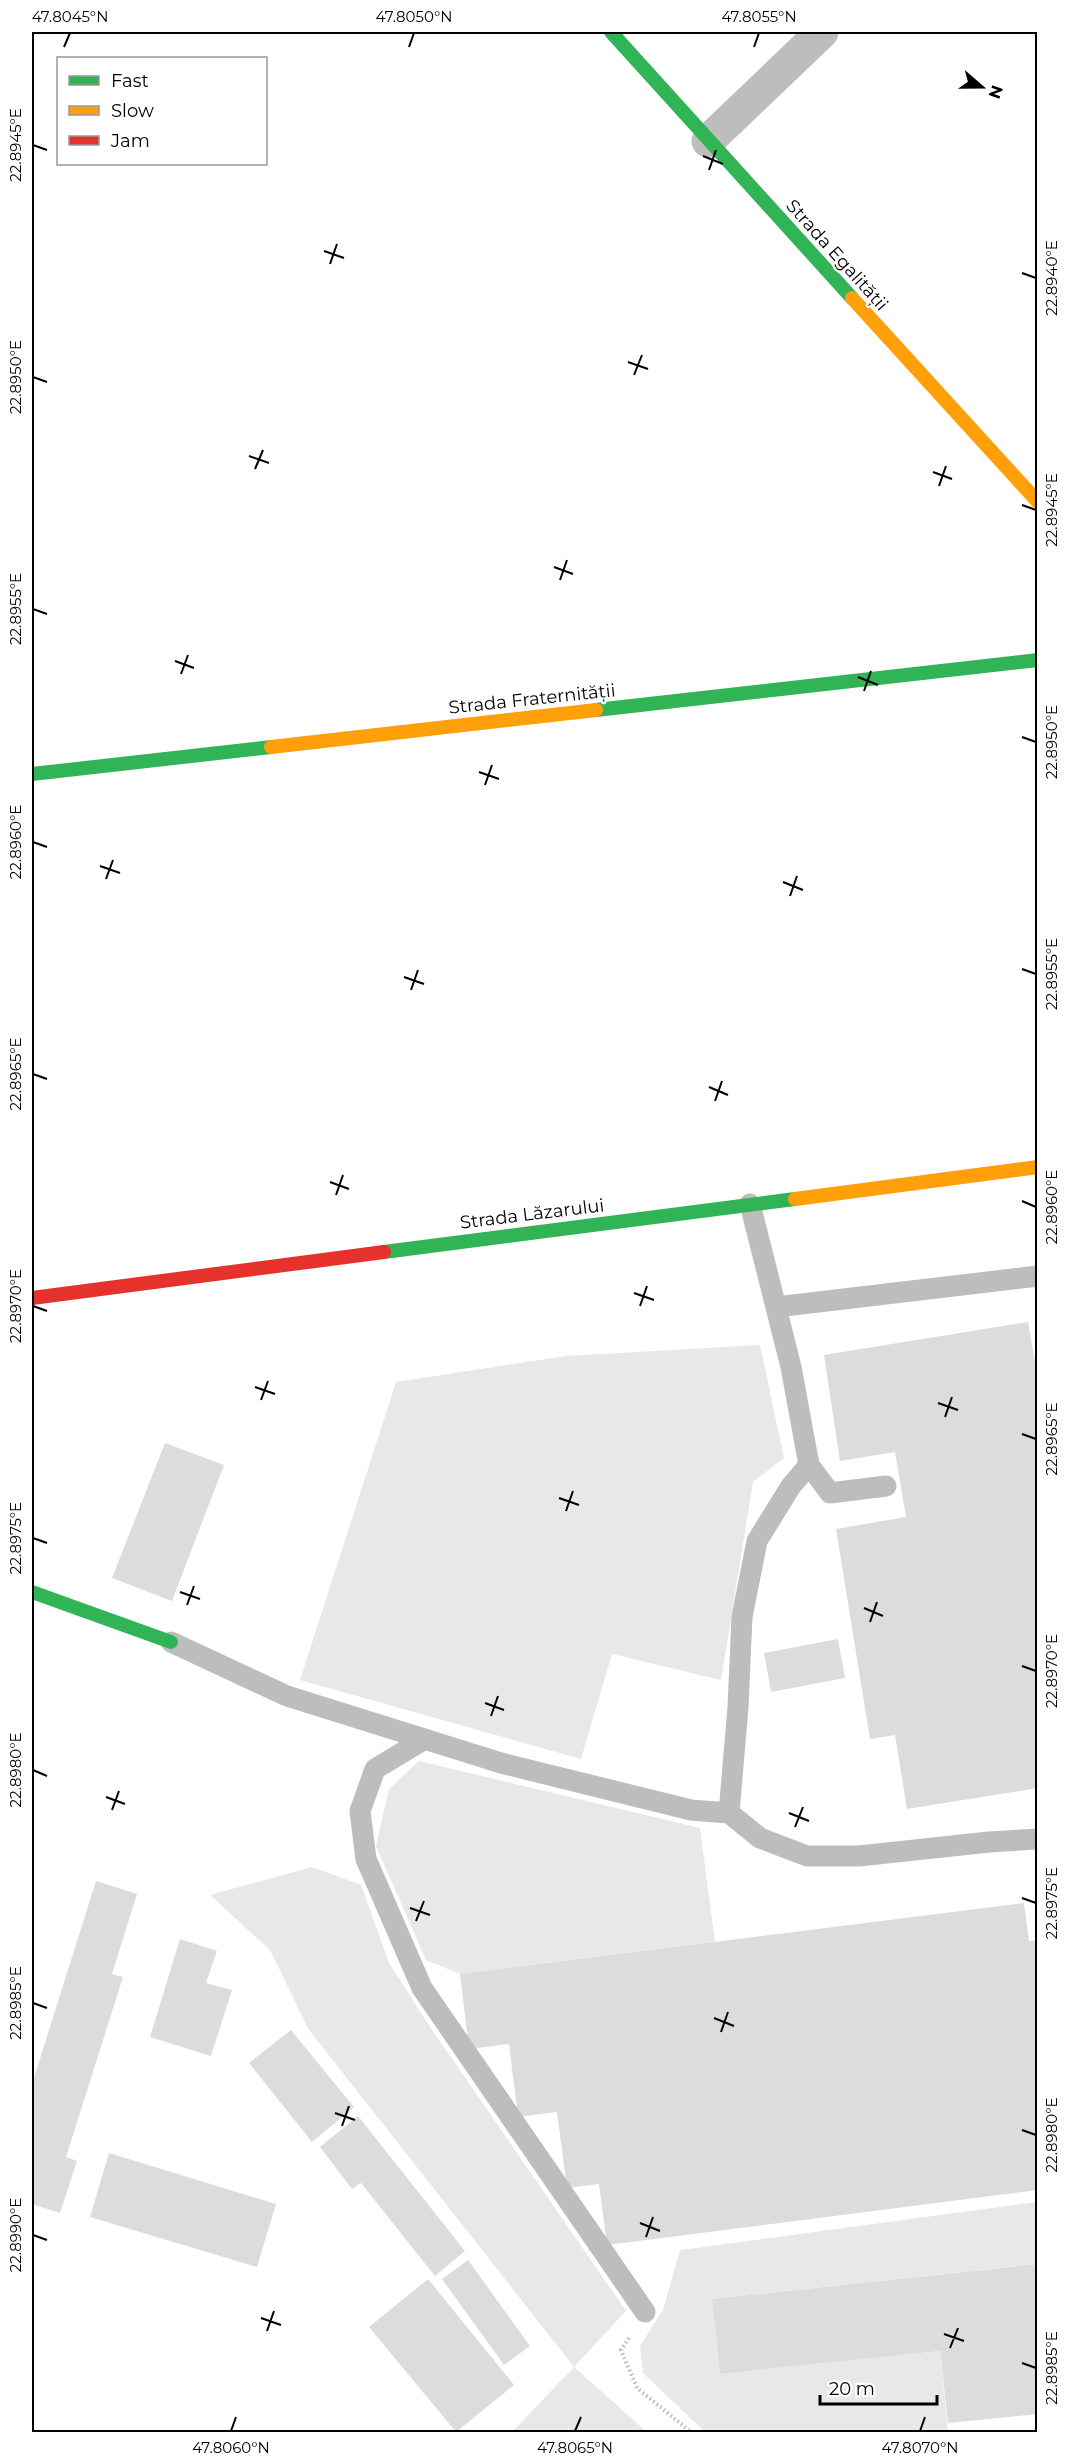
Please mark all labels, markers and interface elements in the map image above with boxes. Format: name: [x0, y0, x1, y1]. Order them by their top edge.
text: 47.8045°N: [32, 7, 108, 26]
text: 47.8050°N: [376, 7, 452, 26]
text: 47.8055°N: [721, 7, 797, 26]
legend: [57, 57, 267, 165]
north arrow: [952, 57, 1012, 117]
text: Fast: [111, 70, 149, 92]
text: N: [984, 83, 1007, 101]
text: Slow: [111, 100, 154, 122]
text: 22.8945°E: [6, 108, 25, 182]
text: Jam: [110, 130, 150, 152]
street label: Strada Egalității: [781, 195, 893, 316]
text: 22.8940°E: [1042, 240, 1061, 316]
text: 22.8950°E: [6, 340, 25, 414]
text: 22.8945°E: [1042, 473, 1061, 547]
text: 22.8955°E: [6, 573, 25, 645]
street label: Strada Fraternității: [447, 679, 617, 720]
text: 22.8950°E: [1042, 705, 1061, 779]
text: 22.8960°E: [6, 805, 25, 879]
text: 22.8955°E: [1042, 938, 1061, 1010]
text: 22.8965°E: [6, 1038, 25, 1110]
text: 22.8960°E: [1042, 1170, 1061, 1244]
street label: Strada Lăzarului: [459, 1194, 605, 1234]
text: 22.8970°E: [6, 1269, 25, 1343]
text: 22.8965°E: [1042, 1403, 1061, 1475]
text: 22.8975°E: [6, 1502, 25, 1574]
text: 22.8970°E: [1042, 1634, 1061, 1708]
text: 22.8980°E: [6, 1732, 25, 1808]
text: 22.8975°E: [1042, 1867, 1061, 1939]
text: 22.8985°E: [6, 1966, 25, 2040]
text: 22.8980°E: [1042, 2097, 1061, 2173]
text: 22.8990°E: [6, 2198, 25, 2272]
text: 22.8985°E: [1042, 2331, 1061, 2405]
scale bar: [820, 2368, 937, 2406]
text: 20 m: [829, 2378, 875, 2400]
text: 47.8060°N: [192, 2438, 270, 2457]
text: 47.8065°N: [537, 2438, 613, 2457]
text: 47.8070°N: [882, 2438, 958, 2457]

